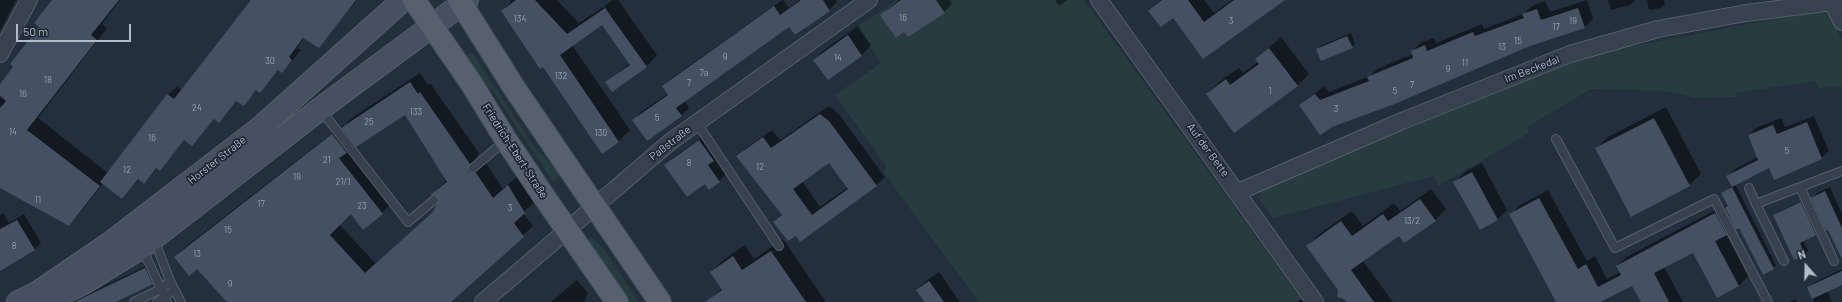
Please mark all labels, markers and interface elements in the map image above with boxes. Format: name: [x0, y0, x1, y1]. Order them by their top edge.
house number: 16: [899, 13, 907, 23]
house number: 134: [514, 14, 526, 24]
scale bar: [18, 16, 133, 42]
house number: 3: [1229, 16, 1233, 26]
house number: 19: [1569, 16, 1577, 26]
house number: 17: [1552, 22, 1560, 32]
text: 50 m: [23, 24, 48, 38]
house number: 15: [1514, 36, 1522, 46]
house number: 13: [1498, 42, 1506, 52]
house number: 9: [723, 52, 727, 62]
street label: Im Beckedal: [1503, 52, 1561, 86]
house number: 14: [834, 53, 842, 63]
house number: 30: [265, 56, 275, 66]
house number: 11: [1462, 58, 1468, 68]
house number: 9: [1446, 64, 1450, 74]
house number: 7a: [700, 68, 708, 78]
house number: 132: [555, 71, 567, 81]
house number: 18: [44, 75, 52, 85]
house number: 7: [687, 78, 691, 88]
house number: 7: [1410, 80, 1414, 90]
house number: 1: [1268, 86, 1272, 96]
house number: 5: [1393, 86, 1397, 96]
house number: 16: [19, 89, 27, 99]
street label: Friedrich-Ebert-Straße: [479, 101, 551, 201]
house number: 24: [192, 103, 202, 113]
house number: 3: [1334, 104, 1338, 114]
house number: 133: [410, 107, 422, 117]
house number: 5: [655, 113, 659, 123]
house number: 25: [364, 117, 374, 127]
street label: Auf der Bette: [1184, 121, 1232, 179]
street label: Paßstraße: [647, 123, 693, 163]
house number: 14: [9, 127, 17, 137]
house number: 130: [595, 128, 607, 138]
house number: 16: [148, 133, 156, 143]
street label: Horster Straße: [185, 133, 249, 187]
house number: 5: [1785, 146, 1789, 156]
house number: 21: [323, 155, 331, 165]
house number: 8: [687, 158, 691, 168]
house number: 12: [756, 162, 764, 172]
house number: 12: [123, 165, 131, 175]
house number: 19: [293, 172, 301, 182]
house number: 21/1: [336, 177, 350, 187]
house number: 11: [35, 195, 41, 205]
house number: 17: [257, 199, 265, 209]
house number: 23: [357, 201, 367, 211]
house number: 3: [508, 203, 512, 213]
house number: 13/2: [1404, 216, 1420, 226]
house number: 15: [224, 225, 232, 235]
house number: 8: [12, 241, 16, 251]
north arrow: [1786, 246, 1826, 286]
text: N: [1796, 247, 1807, 262]
house number: 13: [193, 249, 201, 259]
house number: 9: [228, 279, 232, 289]

